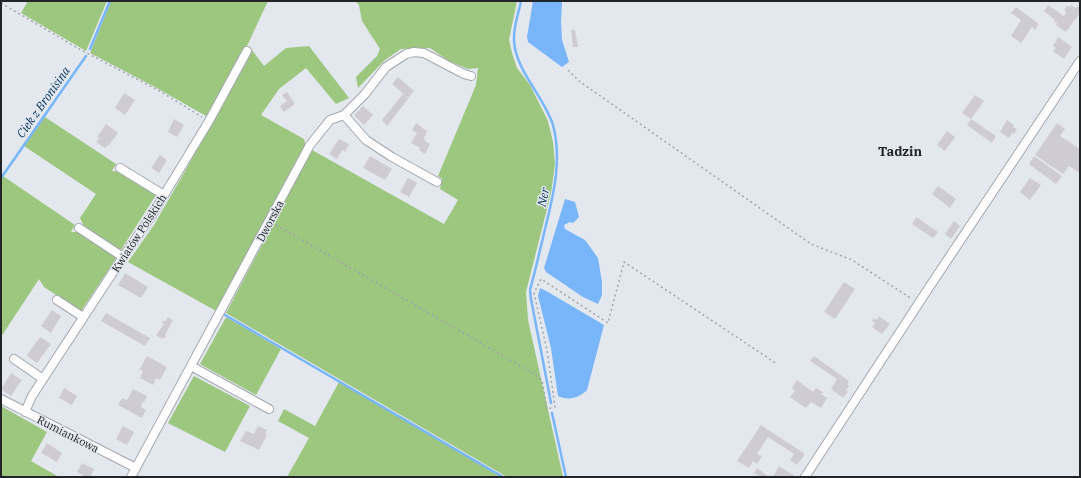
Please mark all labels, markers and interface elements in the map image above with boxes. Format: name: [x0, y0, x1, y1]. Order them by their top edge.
water label: Ciek z Bronisina: [13, 63, 73, 140]
district label: Tadzin: [878, 143, 922, 160]
water label: Ner: [533, 185, 552, 209]
street label: Kwiatów Polskich: [108, 191, 170, 275]
street label: Dworska: [253, 198, 287, 244]
street label: Rumiankowa: [35, 412, 101, 456]

